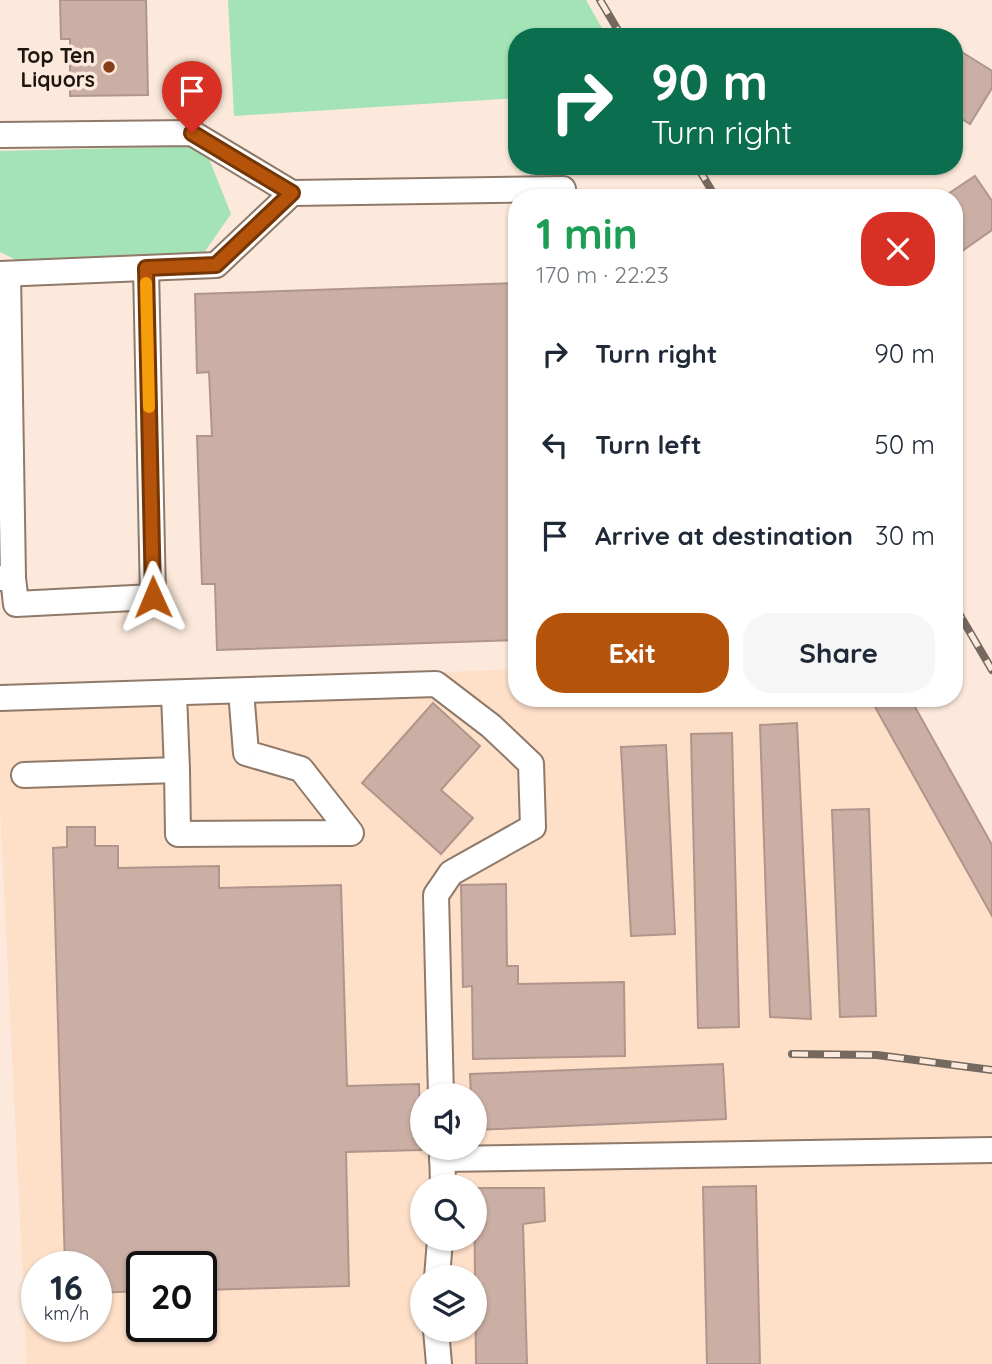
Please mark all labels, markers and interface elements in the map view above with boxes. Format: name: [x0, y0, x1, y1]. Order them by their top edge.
place label: Top Ten Liquors: [17, 42, 95, 92]
text: 90 m: [651, 51, 768, 112]
icon: right: [536, 56, 627, 147]
marker: Top Ten Liquors: [101, 59, 117, 75]
pin: [162, 61, 222, 133]
icon: arrive: [173, 72, 211, 110]
text: Turn right: [651, 112, 792, 152]
text: 1 min: [536, 207, 638, 260]
button: close: [861, 212, 935, 286]
text: 170 m · 22:23: [536, 260, 669, 289]
icon: right: [536, 335, 574, 373]
text: Turn right: [595, 337, 717, 370]
text: 90 m: [874, 337, 935, 370]
icon: left: [536, 426, 574, 464]
text: Turn left: [595, 428, 702, 461]
text: 50 m: [875, 428, 935, 461]
icon: arrive: [536, 517, 574, 555]
text: Arrive at destination: [595, 519, 853, 552]
text: 30 m: [875, 519, 935, 552]
position arrow: [116, 560, 190, 634]
button: Exit: [536, 613, 729, 693]
button: Share: [743, 613, 935, 693]
map controls: [410, 1083, 487, 1342]
button: sound: [410, 1083, 487, 1160]
button: search: [410, 1174, 487, 1251]
speed limit sign: 20: [126, 1251, 217, 1342]
text: 16: [50, 1265, 83, 1309]
button: layers: [410, 1265, 487, 1342]
text: km/h: [44, 1302, 89, 1325]

